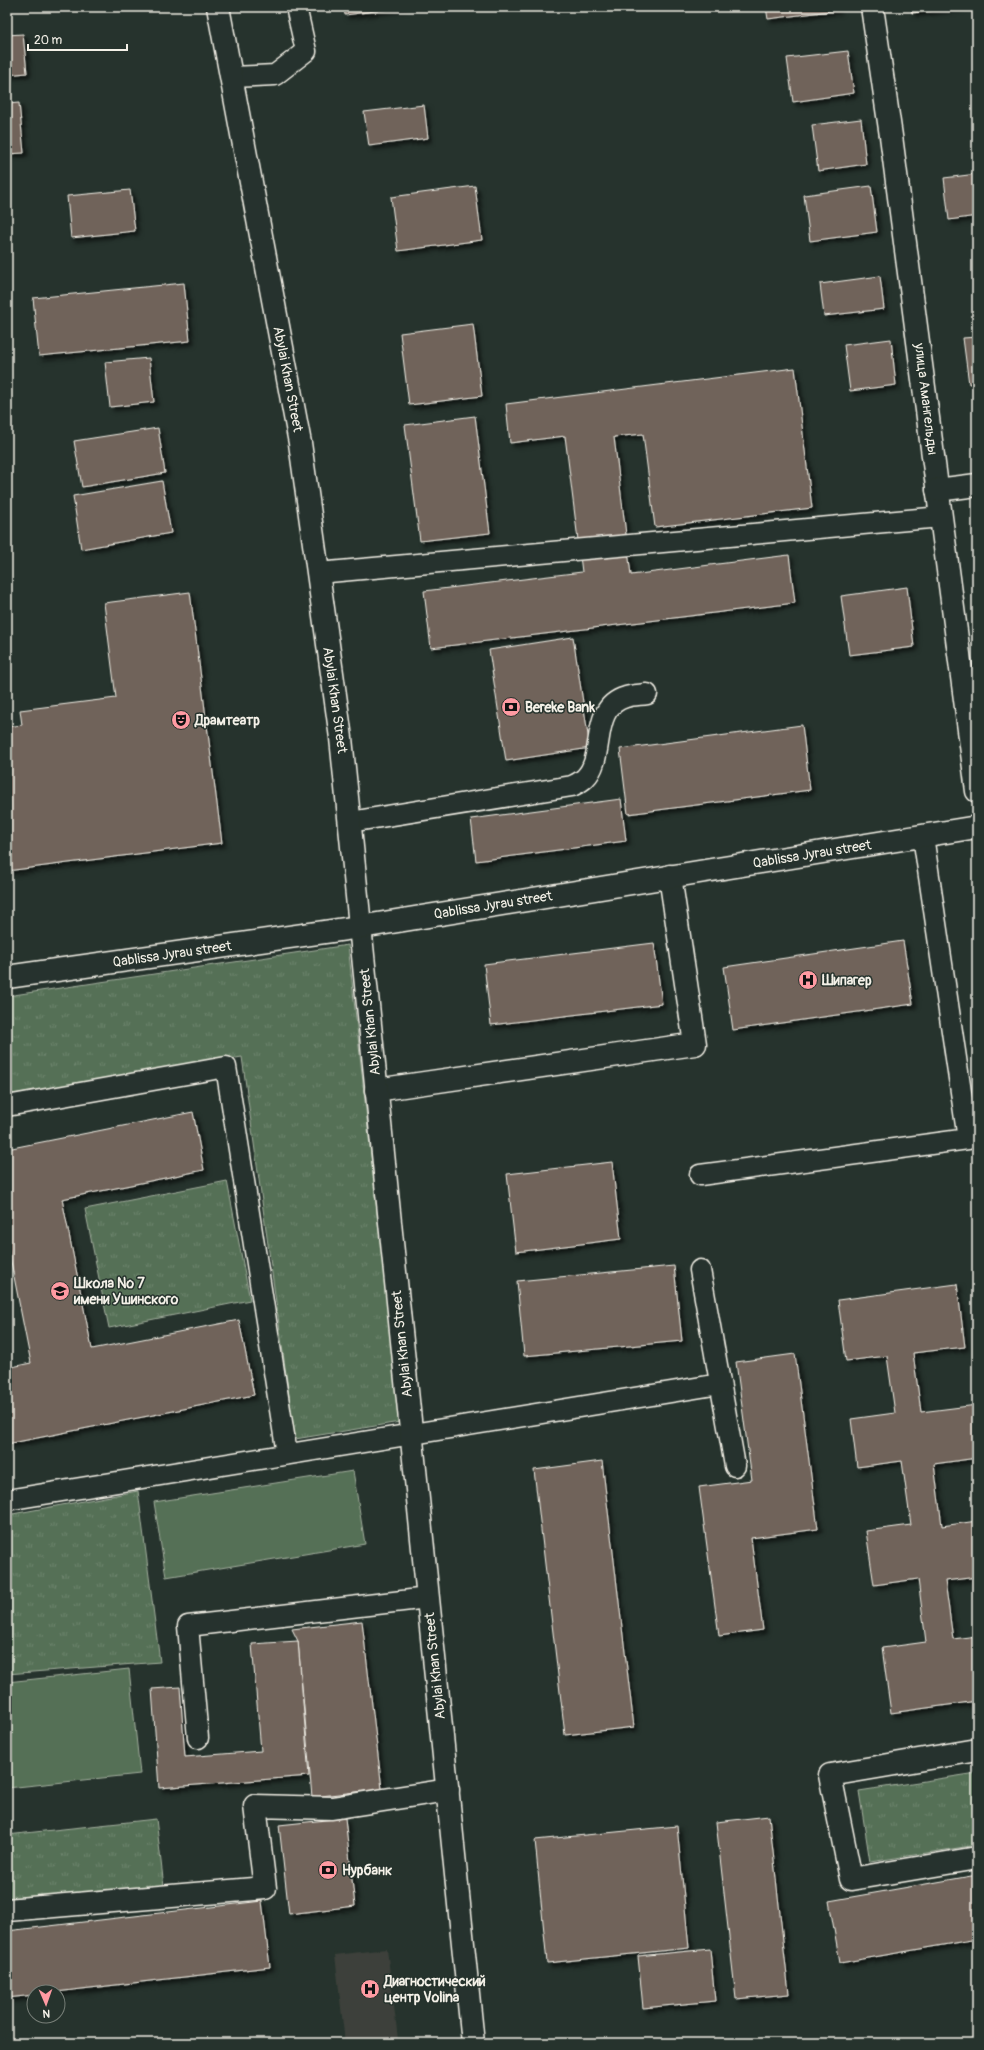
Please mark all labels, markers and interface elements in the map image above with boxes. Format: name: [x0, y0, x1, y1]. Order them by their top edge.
scale bar: [28, 26, 127, 52]
text: 20 m: [34, 33, 63, 48]
street label: Abylai Khan Street: [269, 325, 307, 434]
street label: улица Амангельды: [911, 341, 941, 456]
street label: Abylai Khan Street: [319, 646, 351, 755]
bank icon: Bereke Bank: [500, 696, 522, 718]
place label: Bereke Bank: [525, 699, 595, 716]
theatre icon: Драмтеатр: [170, 709, 192, 731]
place label: Драмтеатр: [194, 712, 260, 729]
street label: Qablissa Jyrau street: [751, 836, 873, 872]
street label: Qablissa Jyrau street: [432, 887, 554, 923]
street label: Qablissa Jyrau street: [111, 937, 233, 971]
street label: Abylai Khan Street: [356, 967, 384, 1076]
hospital icon: Шипагер: [797, 969, 819, 991]
place label: Шипагер: [821, 972, 872, 989]
place label: Школа № 7 имени Ушинского: [73, 1275, 179, 1308]
school or university icon: Школа № 7 имени Ушинского: [49, 1280, 71, 1302]
street label: Abylai Khan Street: [388, 1289, 416, 1398]
street label: Abylai Khan Street: [421, 1611, 449, 1720]
bank icon: Нурбанк: [317, 1859, 339, 1881]
place label: Нурбанк: [342, 1862, 392, 1879]
place label: Диагностический центр Volina: [383, 1973, 486, 2006]
hospital icon: Диагностический центр Volina: [359, 1978, 381, 2000]
north arrow: [26, 1984, 66, 2024]
text: N: [42, 2007, 50, 2020]

